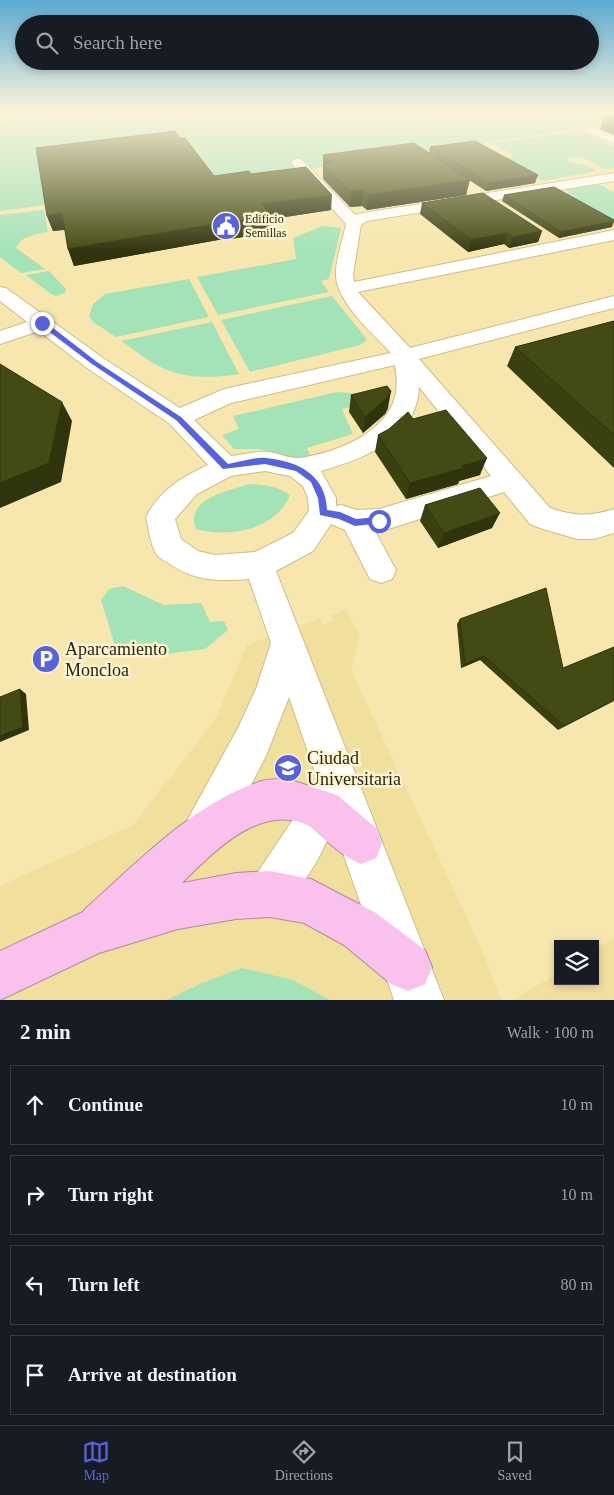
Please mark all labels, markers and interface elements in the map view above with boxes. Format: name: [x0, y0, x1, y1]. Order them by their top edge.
search box: [15, 15, 599, 70]
icon: search: [33, 29, 61, 57]
text: Search here: [73, 32, 162, 53]
public building icon: Edificio Semillas: [211, 211, 241, 241]
place label: Edificio Semillas: [245, 212, 287, 240]
route end: [31, 312, 54, 335]
route start: [368, 510, 391, 533]
place label: Aparcamiento Moncloa: [65, 639, 167, 680]
parking icon: Aparcamiento Moncloa: [31, 644, 61, 674]
place label: Ciudad Universitaria: [307, 748, 401, 789]
school or university icon: Ciudad Universitaria: [273, 753, 303, 783]
map controls: [554, 940, 599, 985]
button: layers: [554, 940, 599, 985]
text: 2 min: [20, 1020, 71, 1044]
text: Walk · 100 m: [507, 1024, 594, 1041]
icon: ahead: [21, 1091, 49, 1119]
text: Continue: [68, 1094, 143, 1115]
text: 10 m: [561, 1096, 593, 1113]
icon: right: [21, 1181, 49, 1209]
text: Turn right: [68, 1184, 153, 1205]
text: 10 m: [561, 1186, 593, 1203]
icon: left: [21, 1271, 49, 1299]
text: Turn left: [68, 1274, 140, 1295]
text: 80 m: [561, 1276, 593, 1293]
icon: arrive: [21, 1361, 49, 1389]
text: Arrive at destination: [68, 1364, 237, 1385]
tab: Map: [82, 1438, 110, 1484]
tab: Directions: [275, 1438, 333, 1484]
tab: Saved: [498, 1438, 532, 1484]

